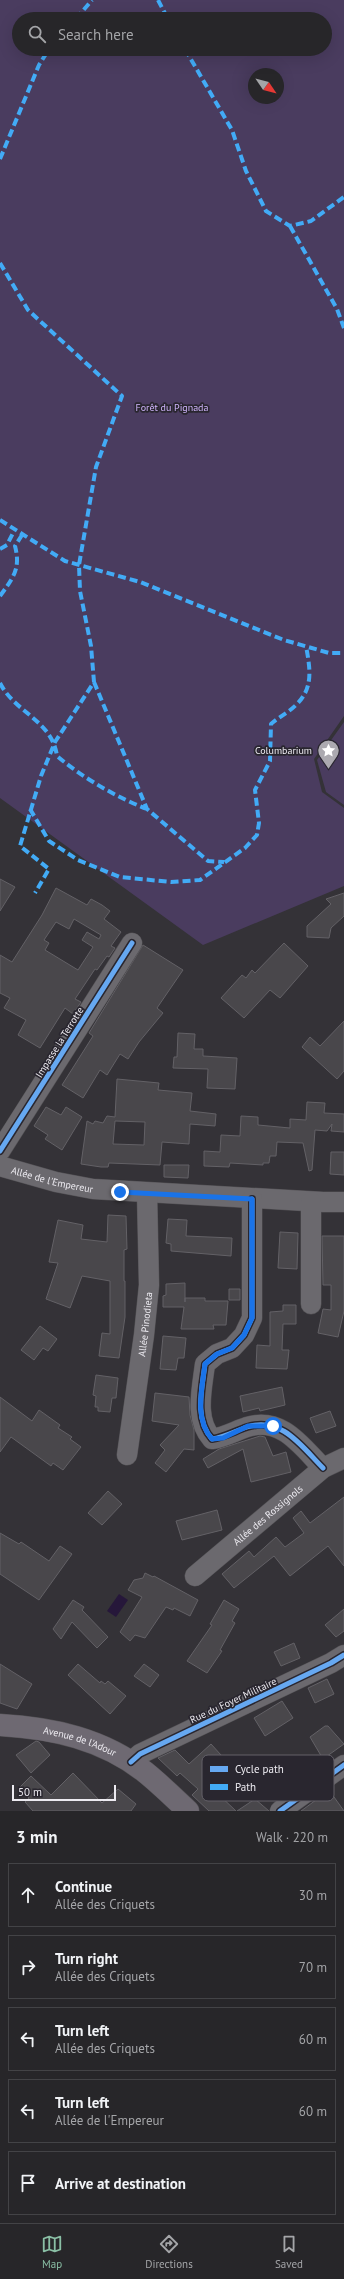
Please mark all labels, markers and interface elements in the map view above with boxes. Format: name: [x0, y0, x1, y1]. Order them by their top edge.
search box: [12, 12, 332, 56]
icon: search: [26, 23, 48, 45]
text: Search here: [58, 25, 134, 44]
north arrow: [248, 68, 284, 104]
park label: Forêt du Pignada: [136, 401, 208, 414]
place icon: Columbarium: [315, 737, 341, 770]
place label: Columbarium: [255, 744, 312, 757]
street label: Impasse la Terrotte: [32, 1004, 86, 1080]
street label: Allée de l'Empereur: [10, 1164, 95, 1196]
route end: [111, 1183, 129, 1201]
street label: Allée Pinodieta: [135, 1291, 155, 1358]
route start: [264, 1417, 282, 1435]
street label: Allée des Rossignols: [230, 1482, 305, 1548]
street label: Rue du Foyer Militaire: [188, 1675, 279, 1726]
street label: Avenue de l'Adour: [42, 1724, 119, 1760]
legend: [202, 1755, 334, 1801]
text: Cycle path: [235, 1762, 284, 1776]
text: Path: [235, 1780, 256, 1794]
scale bar: [12, 1783, 116, 1802]
text: 50 m: [18, 1785, 42, 1799]
text: 3 min: [16, 1826, 57, 1848]
text: Walk · 220 m: [256, 1829, 328, 1846]
text: Continue: [55, 1877, 112, 1896]
icon: ahead: [17, 1884, 39, 1906]
text: 30 m: [299, 1887, 327, 1904]
text: Allée des Criquets: [55, 1896, 155, 1913]
text: Turn right: [55, 1949, 118, 1968]
icon: right: [17, 1956, 39, 1978]
text: 70 m: [299, 1959, 327, 1976]
text: Allée des Criquets: [55, 1968, 155, 1985]
text: Turn left: [55, 2021, 109, 2040]
icon: left: [17, 2028, 39, 2050]
text: 60 m: [299, 2031, 327, 2048]
text: Allée des Criquets: [55, 2040, 155, 2057]
text: Turn left: [55, 2093, 109, 2112]
icon: left: [17, 2100, 39, 2122]
text: 60 m: [299, 2103, 327, 2120]
text: Allée de l'Empereur: [55, 2112, 164, 2129]
icon: arrive: [17, 2172, 39, 2194]
text: Arrive at destination: [55, 2174, 186, 2193]
tab: Map: [41, 2233, 63, 2271]
tab: Directions: [145, 2233, 193, 2271]
tab: Saved: [275, 2233, 303, 2271]

